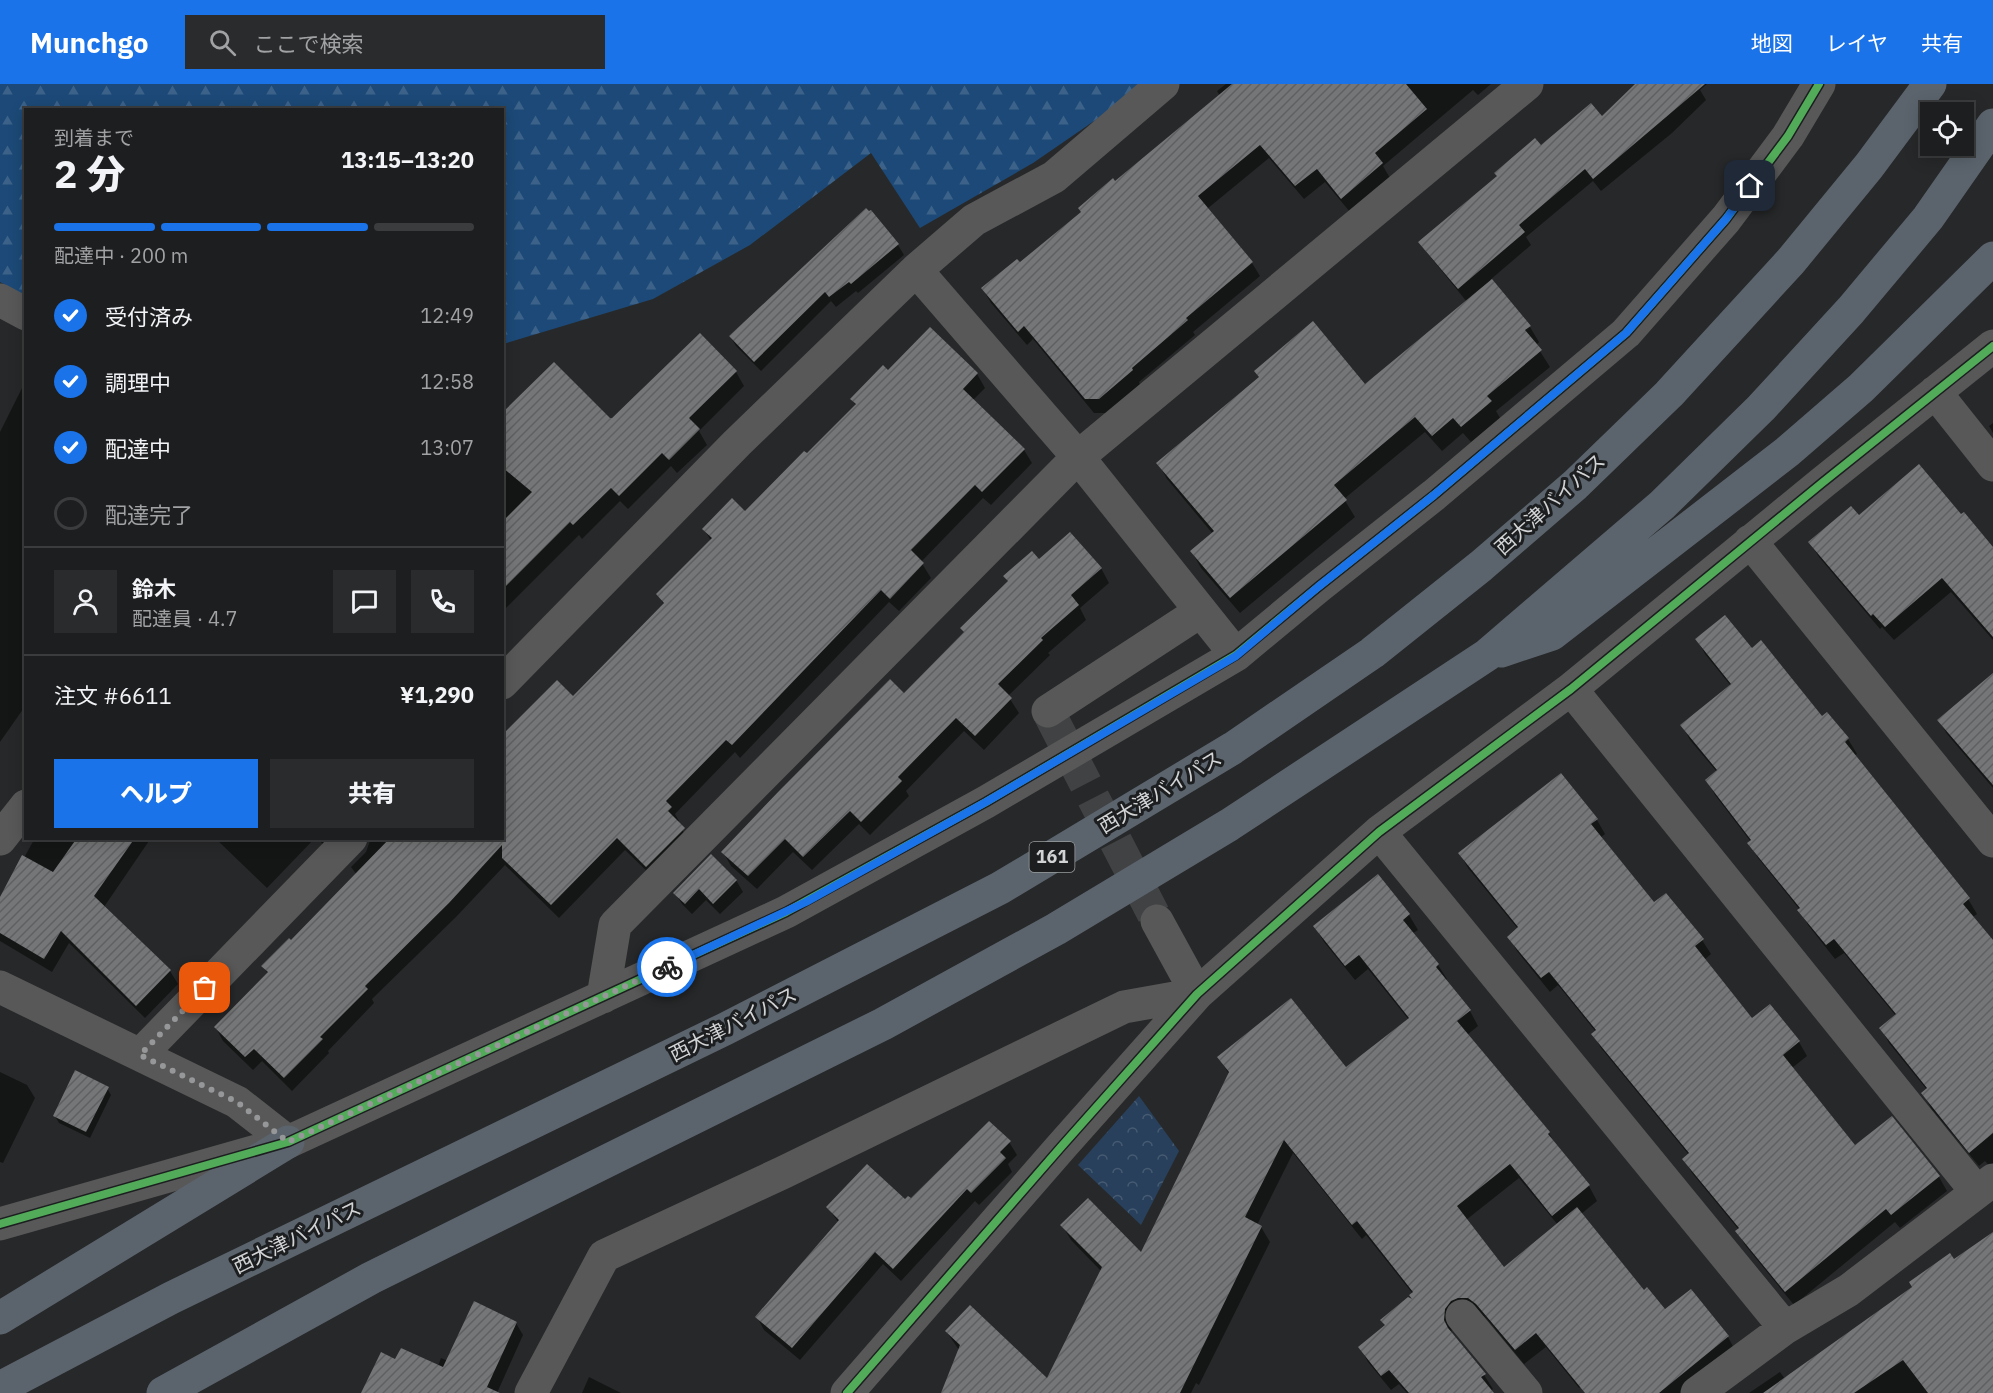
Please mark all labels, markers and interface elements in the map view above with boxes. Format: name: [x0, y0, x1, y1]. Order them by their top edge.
search box: [185, 15, 605, 69]
text: Munchgo: [30, 24, 149, 61]
icon: search: [206, 26, 239, 59]
text: ここで検索: [254, 29, 364, 58]
text: 地図: [1751, 29, 1793, 57]
text: レイヤ: [1826, 29, 1888, 57]
text: 共有: [1921, 29, 1963, 57]
map controls: [1920, 102, 1974, 156]
button: locate: [1920, 102, 1974, 156]
text: 到着まで: [54, 124, 134, 151]
text: 13:15–13:20: [341, 145, 474, 174]
text: 2 分: [54, 148, 126, 199]
pin: [1724, 160, 1775, 211]
icon: home: [1733, 169, 1766, 202]
text: 配達中 · 200 m: [54, 242, 188, 269]
icon: check: [54, 299, 87, 332]
text: 受付済み: [105, 302, 193, 331]
text: 12:49: [420, 302, 474, 329]
icon: check: [54, 365, 87, 398]
text: 調理中: [105, 368, 171, 397]
text: 12:58: [420, 368, 474, 395]
icon: check: [54, 431, 87, 464]
text: 配達中: [105, 434, 171, 463]
text: 13:07: [420, 434, 474, 461]
street label: 西大津バイパス: [1489, 447, 1611, 560]
text: 配達完了: [105, 500, 193, 529]
button: person: [54, 570, 117, 633]
button: chat: [333, 570, 396, 633]
button: phone: [411, 570, 474, 633]
text: 鈴木: [132, 574, 176, 603]
text: 配達員 · 4.7: [132, 605, 237, 632]
text: ¥1,290: [400, 680, 474, 709]
text: 注文 #6611: [54, 681, 172, 710]
street label: 西大津バイパス: [1093, 744, 1227, 839]
button: ヘルプ: [54, 759, 258, 828]
button: 共有: [270, 759, 474, 828]
road number: 161: [1030, 842, 1074, 872]
courier: [637, 937, 697, 997]
icon: bike: [651, 951, 684, 984]
pin: [179, 962, 230, 1013]
icon: bag: [188, 971, 221, 1004]
street label: 西大津バイパス: [664, 980, 801, 1067]
street label: 西大津バイパス: [228, 1194, 365, 1279]

